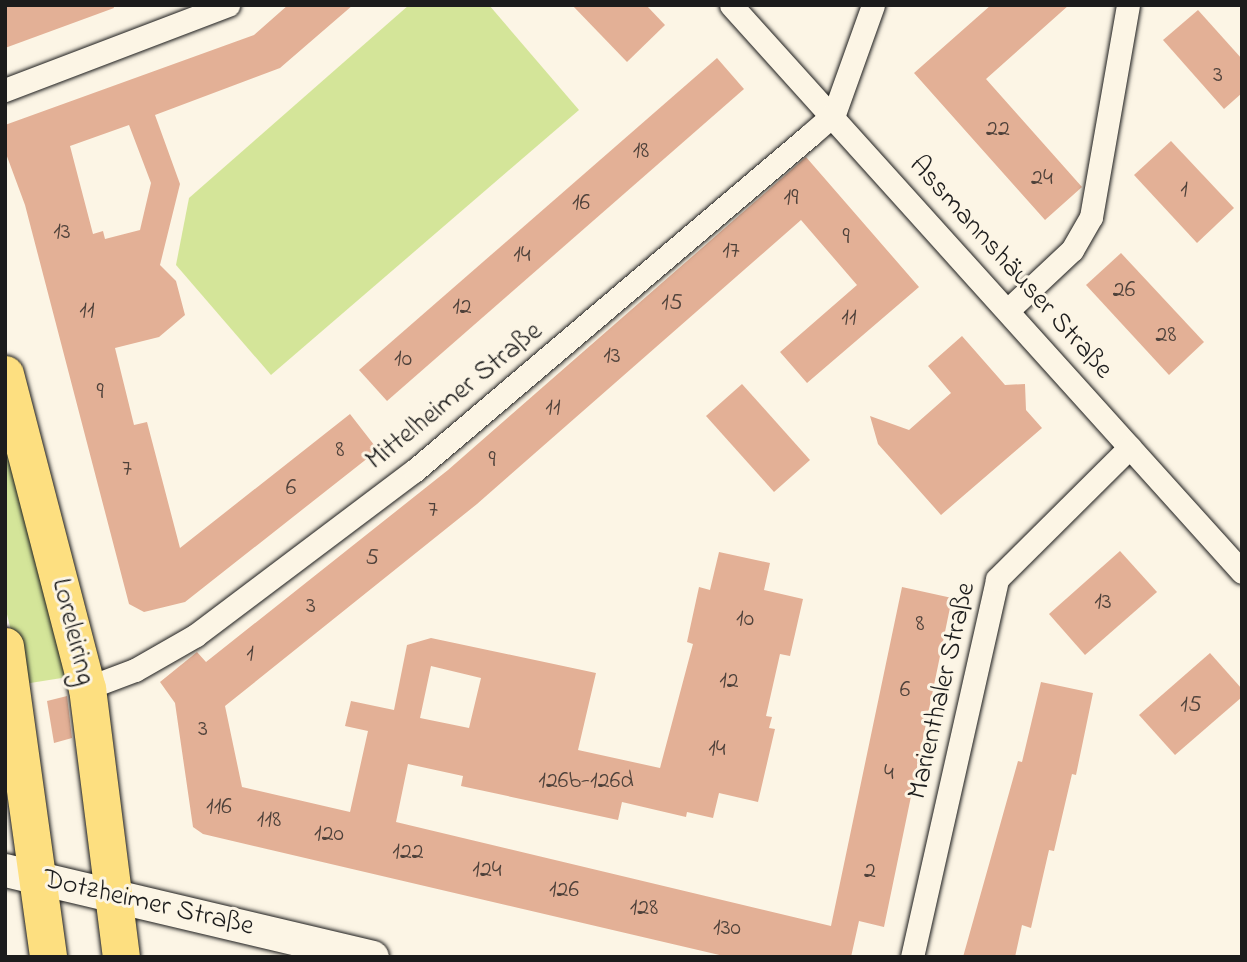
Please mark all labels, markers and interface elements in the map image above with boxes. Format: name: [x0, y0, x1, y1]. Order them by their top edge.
house number: 3: [1213, 62, 1223, 90]
house number: 22: [986, 116, 1010, 144]
house number: 18: [633, 138, 649, 166]
street label: Assmannshäuser Straße: [901, 149, 1119, 387]
house number: 24: [1031, 165, 1053, 193]
house number: 1: [1180, 177, 1188, 205]
house number: 19: [784, 185, 798, 213]
house number: 16: [572, 190, 590, 218]
house number: 13: [53, 219, 71, 247]
house number: 9: [842, 224, 850, 252]
house number: 17: [722, 238, 740, 266]
house number: 14: [513, 242, 531, 270]
house number: 26: [1113, 277, 1135, 305]
house number: 15: [661, 290, 683, 318]
house number: 12: [452, 294, 472, 322]
house number: 11: [79, 298, 95, 326]
house number: 11: [841, 305, 857, 333]
street label: Mittelheimer Straße: [360, 316, 550, 478]
house number: 28: [1156, 322, 1176, 350]
house number: 13: [603, 343, 621, 371]
house number: 10: [394, 346, 412, 374]
house number: 9: [96, 379, 104, 407]
house number: 11: [545, 395, 561, 423]
house number: 8: [336, 437, 344, 465]
house number: 9: [488, 447, 496, 475]
house number: 7: [122, 456, 132, 484]
house number: 6: [286, 475, 296, 503]
house number: 7: [428, 497, 438, 525]
house number: 5: [365, 545, 379, 573]
street label: Loreleiring: [43, 575, 101, 689]
street label: Marienthaler Straße: [902, 579, 984, 803]
house number: 13: [1094, 589, 1112, 617]
house number: 3: [306, 593, 316, 621]
house number: 10: [736, 606, 754, 634]
house number: 8: [916, 611, 924, 639]
house number: 1: [246, 641, 254, 669]
house number: 12: [719, 668, 739, 696]
house number: 6: [900, 677, 910, 705]
house number: 15: [1180, 692, 1202, 720]
house number: 3: [198, 716, 208, 744]
house number: 14: [708, 736, 726, 764]
house number: 4: [884, 760, 894, 788]
house number: 126b-126d: [538, 768, 634, 796]
house number: 116: [206, 794, 232, 822]
house number: 118: [257, 807, 281, 835]
house number: 120: [314, 821, 344, 849]
house number: 122: [392, 839, 424, 867]
house number: 124: [472, 857, 502, 885]
house number: 2: [864, 858, 876, 886]
street label: Dotzheimer Straße: [39, 863, 257, 945]
house number: 126: [549, 877, 579, 905]
house number: 128: [630, 895, 658, 923]
house number: 130: [713, 915, 741, 943]

